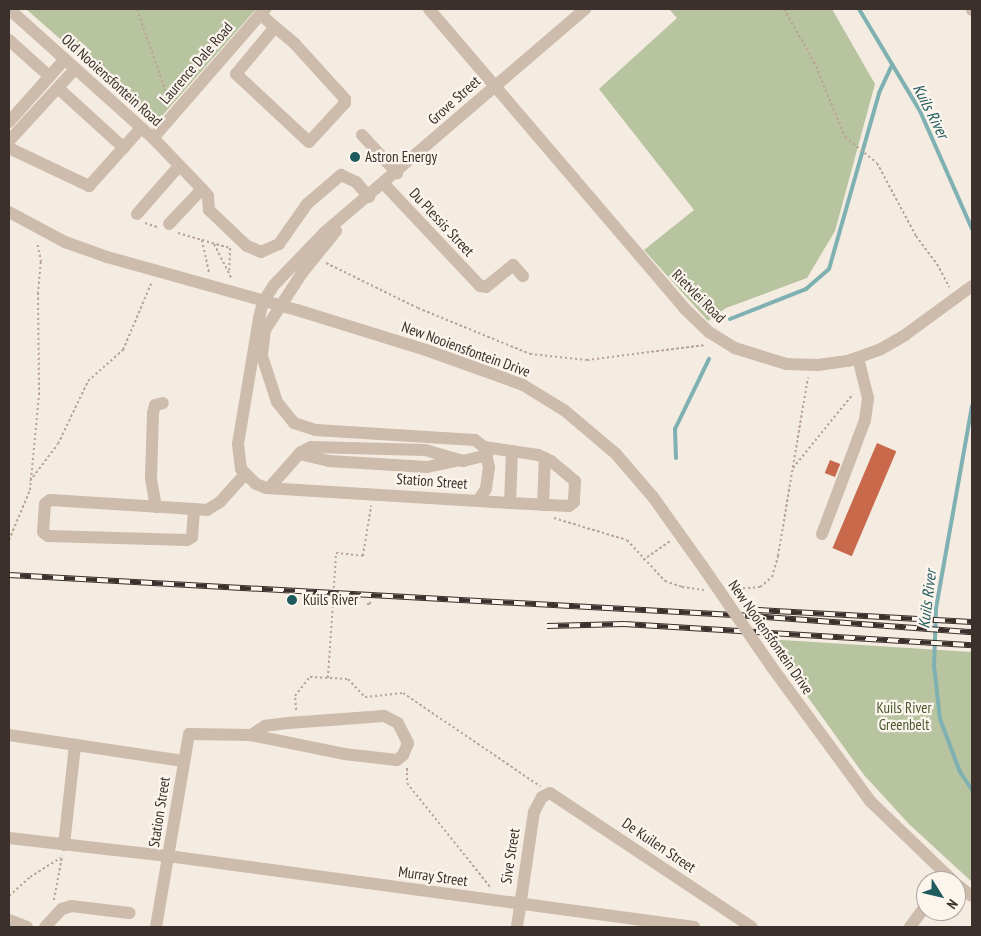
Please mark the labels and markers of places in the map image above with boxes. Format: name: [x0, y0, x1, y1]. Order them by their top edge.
place label: Astron Energy: [365, 148, 437, 166]
marker: Astron Energy: [349, 151, 361, 163]
place label: Kuils River: [303, 591, 358, 609]
marker: Kuils River: [285, 593, 299, 607]

